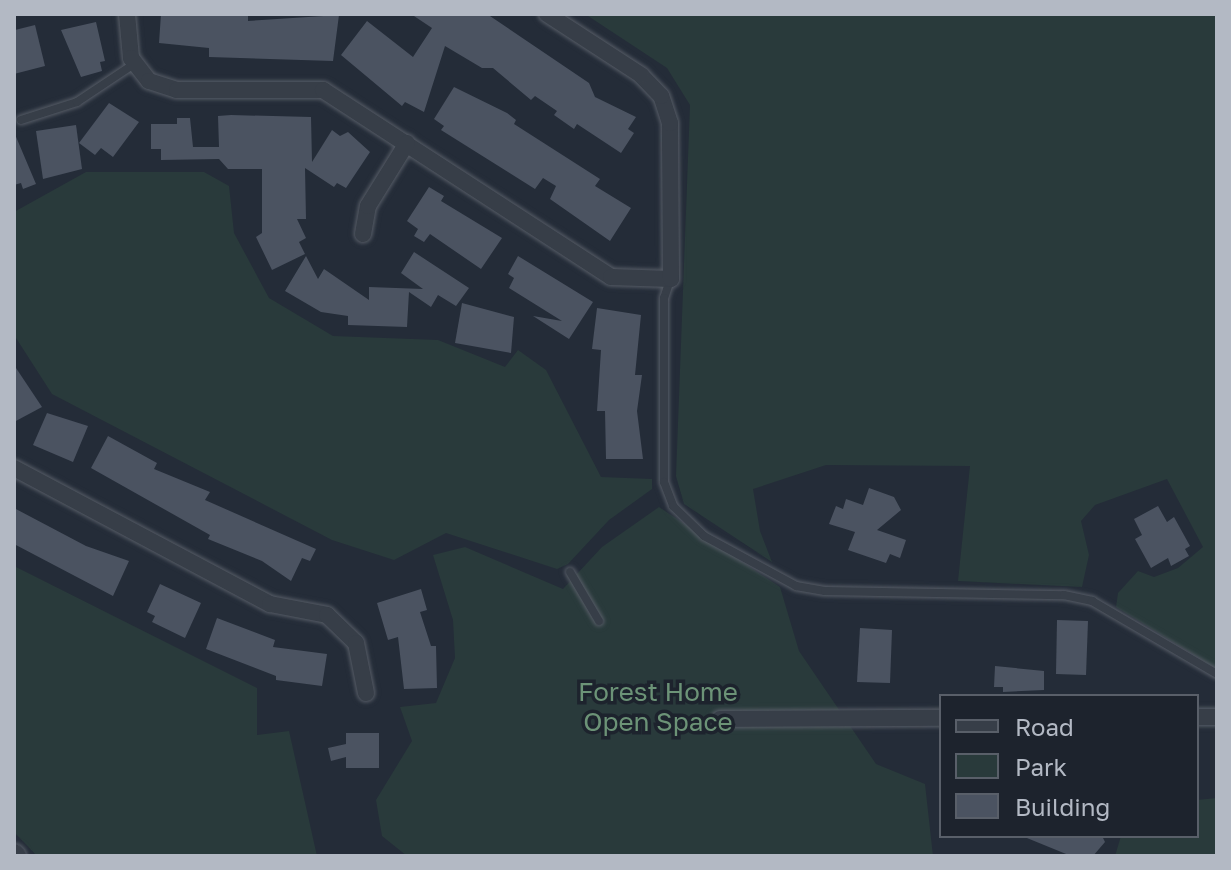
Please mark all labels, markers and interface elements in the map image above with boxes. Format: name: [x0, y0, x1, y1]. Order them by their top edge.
park label: Forest Home Open Space: [578, 676, 738, 738]
legend: [939, 694, 1199, 838]
text: Road: [1015, 712, 1074, 741]
text: Park: [1015, 752, 1067, 781]
text: Building: [1015, 792, 1110, 821]

